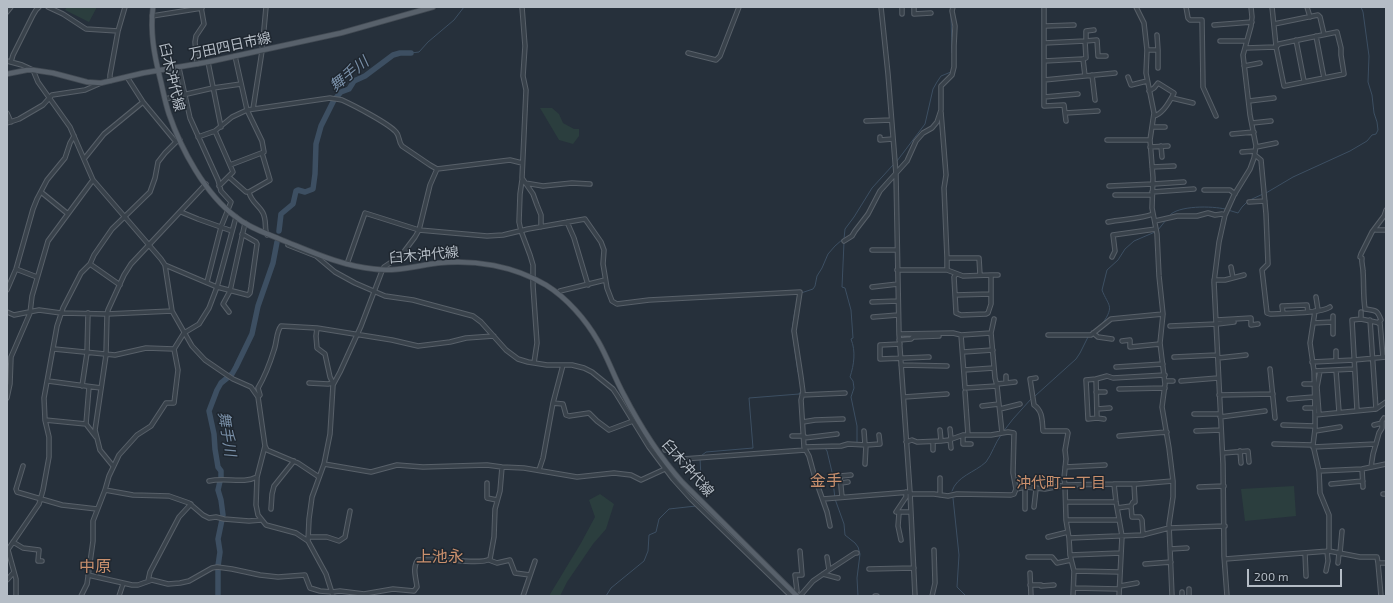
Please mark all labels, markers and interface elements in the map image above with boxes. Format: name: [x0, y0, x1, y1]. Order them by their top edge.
street label: 万田四日市線: [187, 29, 273, 63]
street label: 臼木沖代線: [156, 41, 188, 113]
water label: 舞手川: [326, 53, 372, 95]
street label: 臼木沖代線: [388, 244, 460, 266]
water label: 舞手川: [215, 410, 239, 458]
street label: 臼木沖代線: [659, 436, 717, 500]
district label: 金手: [810, 471, 842, 491]
district label: 沖代町二丁目: [1016, 474, 1106, 492]
district label: 上池永: [416, 547, 464, 567]
district label: 中原: [79, 557, 111, 577]
scale bar: [1249, 561, 1344, 587]
text: 200 m: [1254, 569, 1288, 583]

